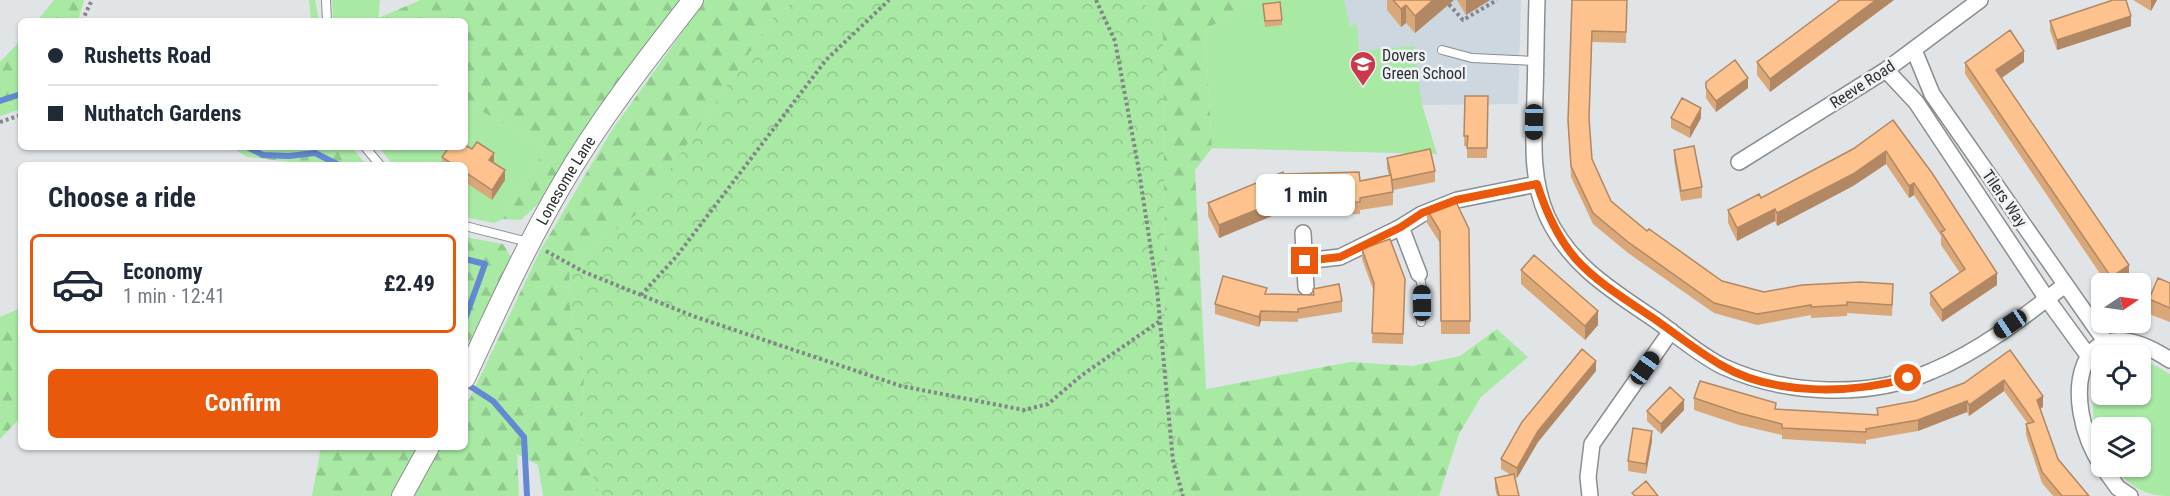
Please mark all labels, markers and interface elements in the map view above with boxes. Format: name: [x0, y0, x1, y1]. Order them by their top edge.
text: Rushetts Road: [84, 43, 211, 68]
place label: Dovers Green School: [1382, 46, 1466, 83]
school or university icon: Dovers Green School: [1348, 49, 1378, 87]
street label: Reeve Road: [1826, 56, 1898, 112]
text: Nuthatch Gardens: [84, 101, 242, 126]
car: [1525, 104, 1543, 140]
street label: Lonesome Lane: [532, 132, 600, 228]
street label: Tilers Way: [1978, 166, 2031, 231]
callout: 1 min: [1256, 174, 1354, 216]
text: Choose a ride: [48, 182, 196, 214]
text: 1 min: [1283, 183, 1328, 207]
route end: [1291, 247, 1318, 274]
icon: car: [51, 257, 105, 311]
text: Economy: [123, 259, 203, 284]
text: £2.49: [384, 271, 435, 296]
north arrow: [2091, 273, 2151, 333]
map controls: [2091, 273, 2151, 477]
text: 1 min · 12:41: [123, 284, 225, 308]
car: [1413, 285, 1431, 321]
car: [1990, 306, 2030, 342]
button: locate: [2091, 345, 2151, 405]
car: [1627, 348, 1663, 388]
route start: [1894, 364, 1921, 391]
button: Confirm: [48, 369, 438, 438]
button: layers: [2091, 417, 2151, 477]

